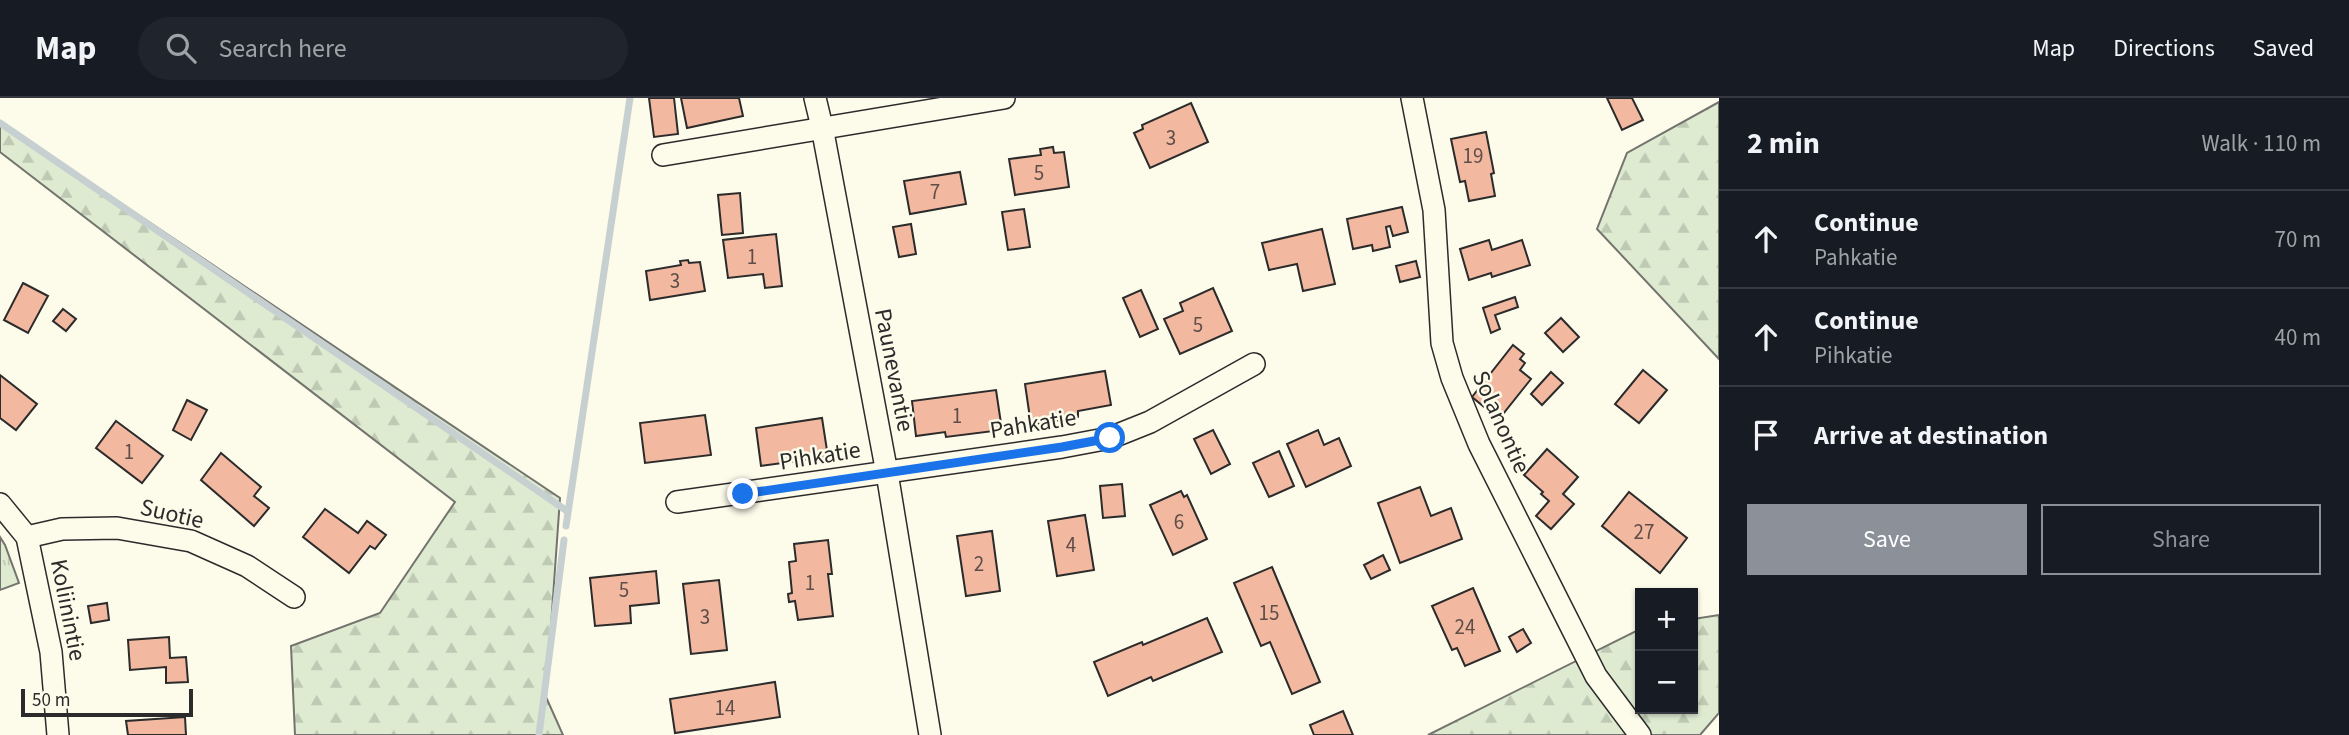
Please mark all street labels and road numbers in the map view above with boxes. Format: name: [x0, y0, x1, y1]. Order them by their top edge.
street label: Paunevantie: [865, 305, 923, 435]
street label: Solanontie: [1463, 365, 1539, 479]
street label: Pahkatie: [987, 400, 1079, 448]
street label: Pihkatie: [777, 432, 863, 480]
street label: Suotie: [137, 490, 207, 538]
street label: Koliinintie: [41, 556, 95, 664]

